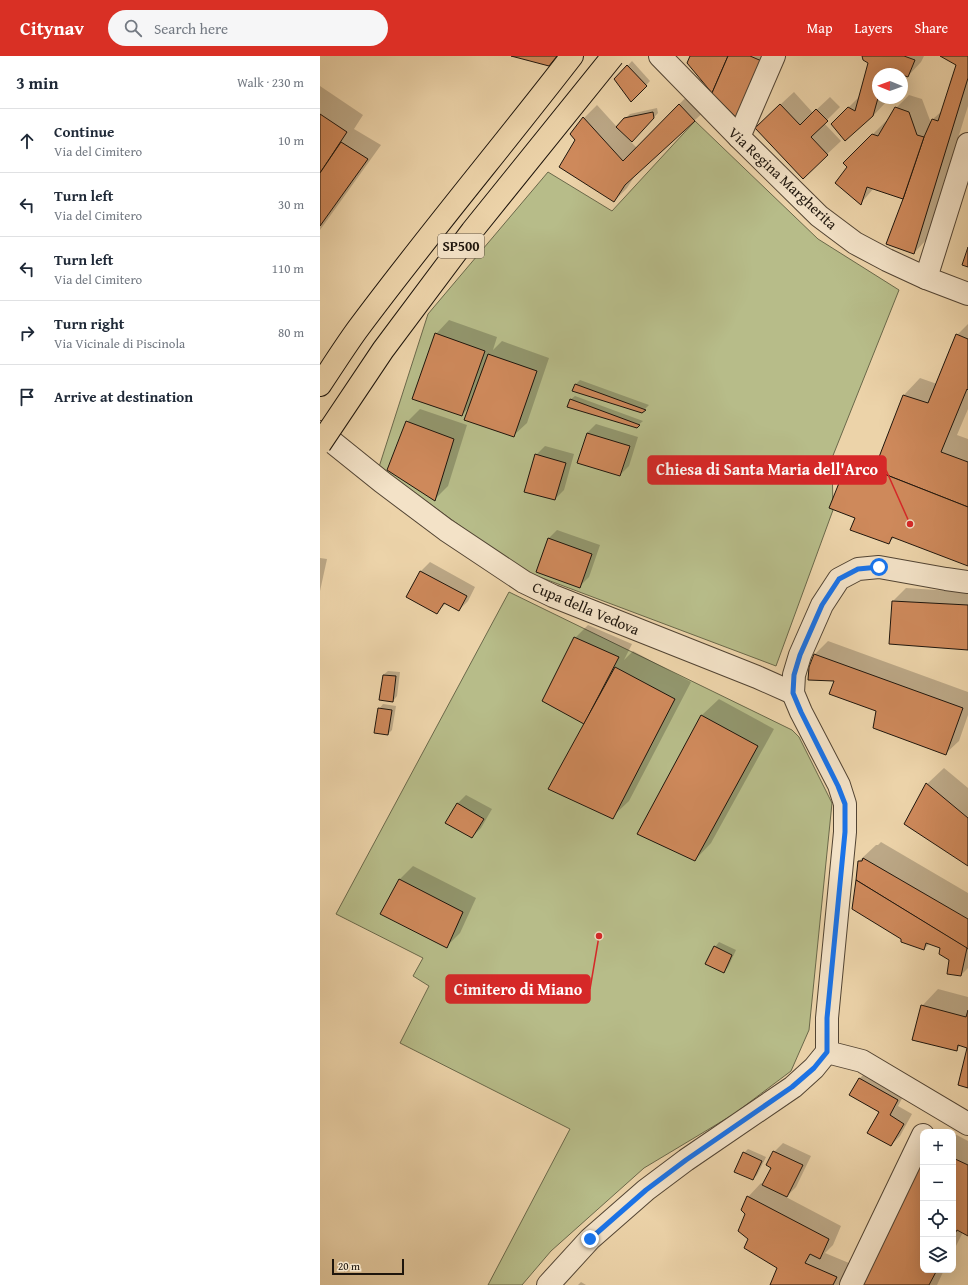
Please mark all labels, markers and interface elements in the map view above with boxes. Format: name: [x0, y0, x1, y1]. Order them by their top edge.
search box: [108, 10, 388, 46]
text: Citynav: [20, 14, 84, 42]
icon: search: [122, 17, 144, 39]
text: Search here: [154, 18, 228, 39]
text: Map: [807, 18, 833, 38]
text: Layers: [855, 18, 893, 38]
text: Share: [915, 18, 948, 38]
north arrow: [872, 68, 908, 104]
text: 3 min: [16, 70, 58, 95]
text: Walk · 230 m: [237, 73, 304, 92]
text: Continue: [54, 121, 115, 142]
street label: Via Regina Margherita: [724, 122, 842, 234]
icon: ahead: [16, 130, 38, 152]
text: 10 m: [278, 131, 304, 150]
text: Via del Cimitero: [54, 142, 142, 161]
text: Turn left: [54, 185, 113, 206]
icon: left: [16, 194, 38, 216]
text: 30 m: [278, 195, 304, 214]
text: Via del Cimitero: [54, 206, 142, 225]
road number: SP500: [438, 234, 484, 258]
text: Turn left: [54, 249, 113, 270]
icon: left: [16, 258, 38, 280]
text: 110 m: [272, 259, 304, 278]
text: Via del Cimitero: [54, 270, 142, 289]
text: Turn right: [54, 313, 125, 334]
icon: right: [16, 322, 38, 344]
text: 80 m: [278, 323, 304, 342]
text: Via Vicinale di Piscinola: [54, 334, 185, 353]
icon: arrive: [16, 386, 38, 408]
text: Arrive at destination: [54, 386, 193, 407]
callout: Chiesa di Santa Maria dell'Arco: [648, 456, 886, 484]
text: Chiesa di Santa Maria dell'Arco: [656, 457, 879, 481]
route start: [870, 558, 888, 576]
street label: Cupa della Vedova: [529, 576, 643, 640]
callout: Cimitero di Miano: [446, 975, 590, 1003]
text: Cimitero di Miano: [454, 977, 583, 1001]
map controls: [920, 1129, 956, 1273]
button: +: [920, 1129, 956, 1165]
button: −: [920, 1165, 956, 1201]
button: locate: [920, 1201, 956, 1237]
route end: [581, 1230, 599, 1248]
button: layers: [920, 1237, 956, 1273]
scale bar: [332, 1257, 404, 1276]
text: 20 m: [338, 1258, 360, 1274]

